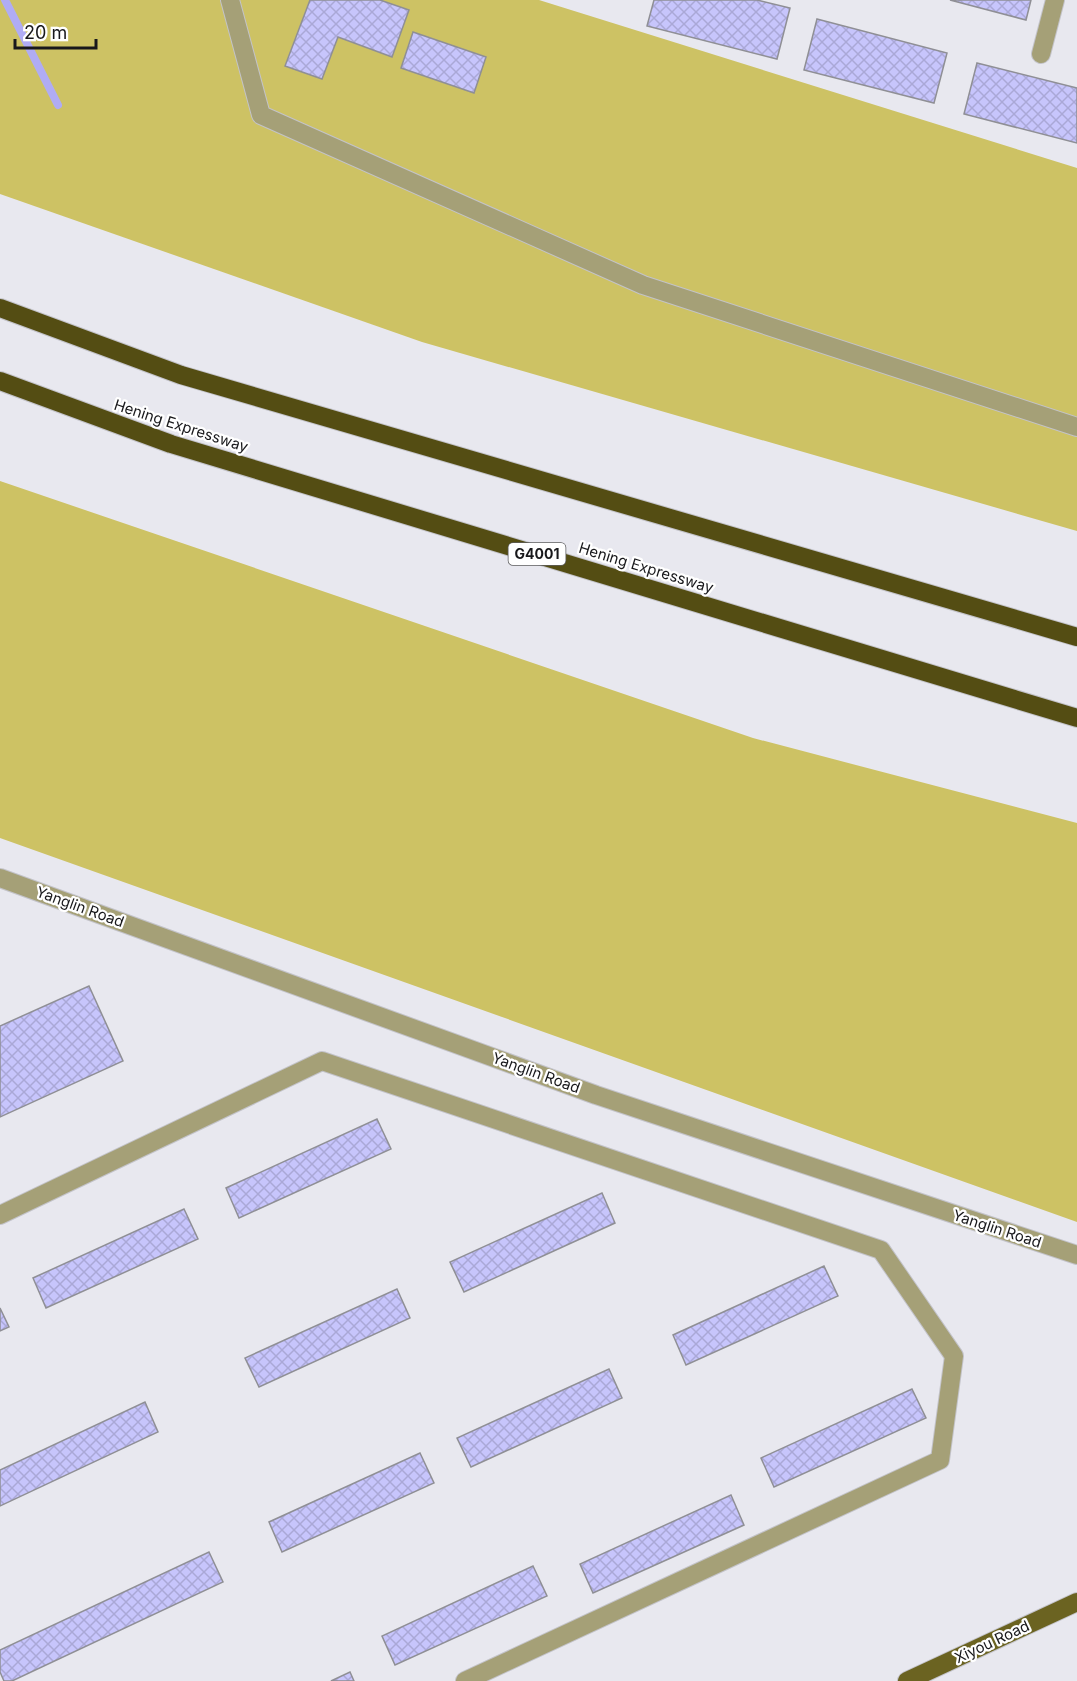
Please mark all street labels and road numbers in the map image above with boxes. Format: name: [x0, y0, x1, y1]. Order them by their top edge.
street label: Hening Expressway: [112, 395, 251, 456]
street label: Hening Expressway: [576, 538, 716, 597]
road number: G4001: [508, 543, 566, 565]
street label: Yanglin Road: [34, 882, 127, 931]
street label: Yanglin Road: [490, 1048, 583, 1097]
street label: Yanglin Road: [950, 1205, 1044, 1252]
street label: Xiyou Road: [951, 1616, 1032, 1667]

